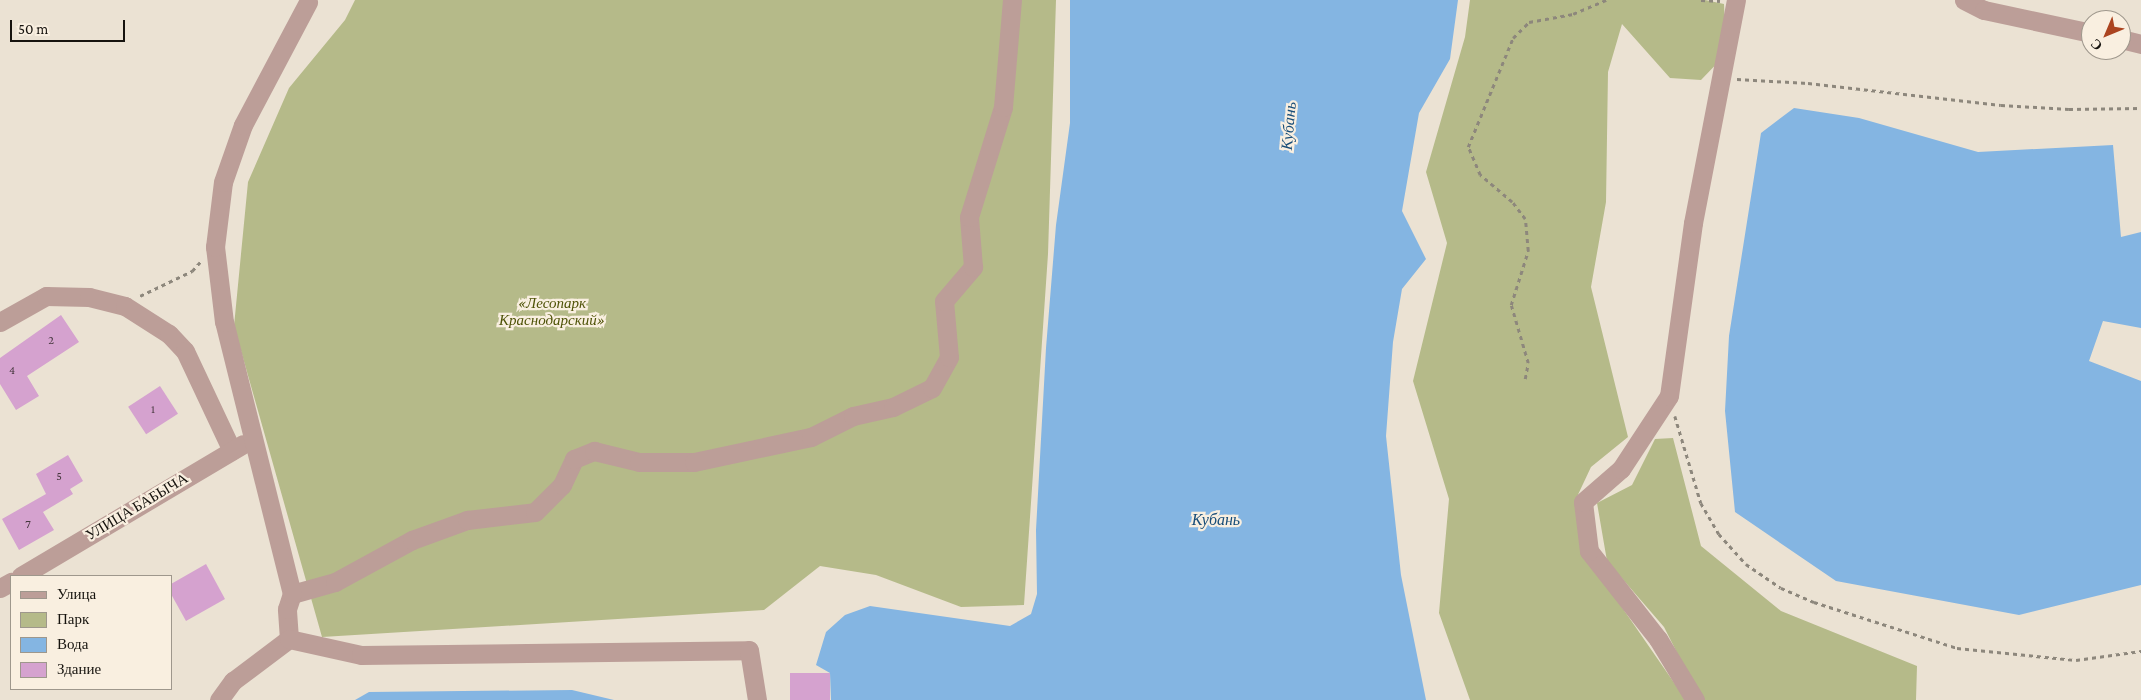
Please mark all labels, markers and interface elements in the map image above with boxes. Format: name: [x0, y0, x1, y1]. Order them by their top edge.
scale bar: [12, 10, 128, 42]
north arrow: [2081, 10, 2131, 60]
text: 50 m: [18, 21, 48, 37]
text: С: [2087, 36, 2105, 54]
water label: Кубань: [1277, 101, 1301, 151]
park label: «Лесопарк Краснодарский»: [499, 294, 605, 329]
house number: 2: [48, 334, 54, 348]
house number: 4: [9, 364, 15, 378]
house number: 1: [151, 403, 155, 417]
street label: УЛИЦА БАБЫЧА: [83, 469, 191, 545]
house number: 5: [56, 470, 62, 484]
water label: Кубань: [1192, 510, 1240, 530]
house number: 7: [25, 518, 31, 532]
legend: [10, 575, 172, 690]
text: Улица: [57, 586, 96, 602]
text: Парк: [57, 611, 89, 627]
text: Вода: [57, 636, 88, 652]
text: Здание: [57, 661, 101, 677]

